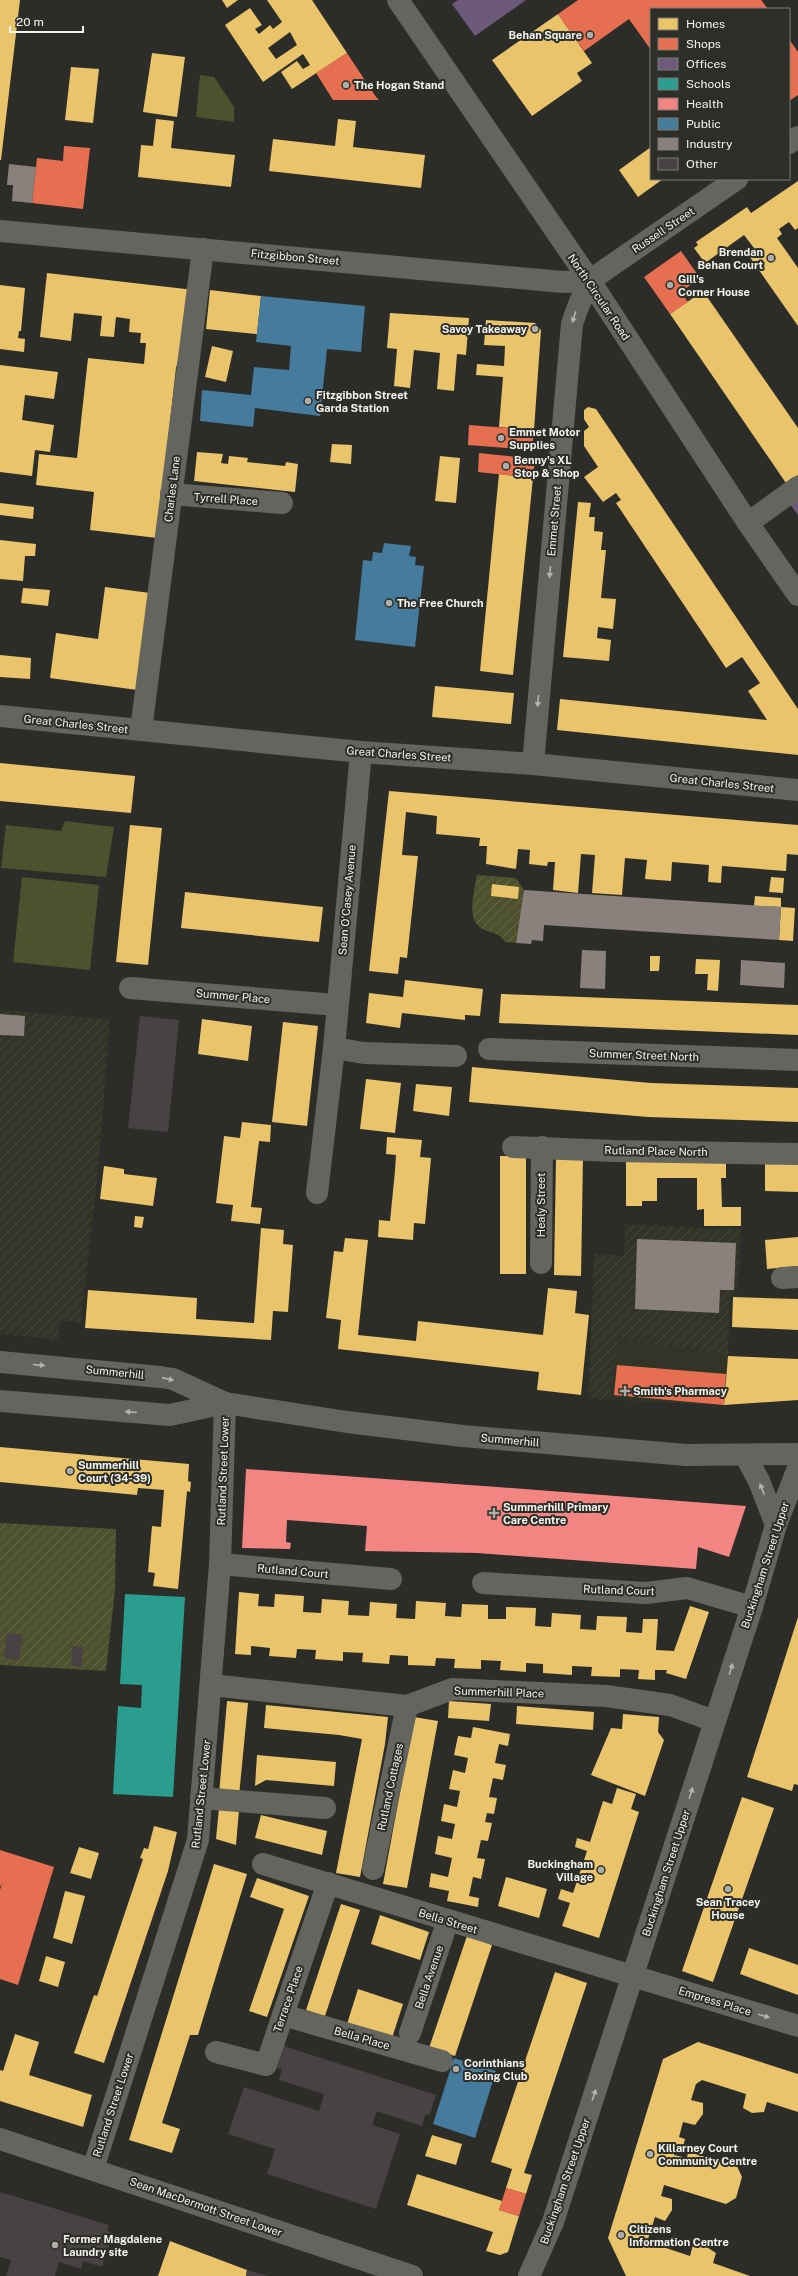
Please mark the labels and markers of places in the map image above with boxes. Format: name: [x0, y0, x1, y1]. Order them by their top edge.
place label: Behan Square: [508, 29, 582, 41]
marker: Behan Square: [585, 30, 595, 40]
place label: The Hogan Stand: [354, 79, 444, 91]
marker: The Hogan Stand: [341, 80, 351, 90]
place label: Brendan Behan Court: [697, 246, 763, 271]
marker: Brendan Behan Court: [766, 253, 776, 263]
place label: Gill's Corner House: [678, 273, 750, 298]
marker: Gill's Corner House: [665, 280, 675, 290]
place label: Savoy Takeaway: [442, 323, 528, 335]
marker: Savoy Takeaway: [530, 324, 540, 334]
place label: Fitzgibbon Street Garda Station: [316, 389, 408, 414]
marker: Fitzgibbon Street Garda Station: [303, 396, 313, 406]
place label: Emmet Motor Supplies: [509, 426, 581, 451]
marker: Emmet Motor Supplies: [496, 433, 506, 443]
place label: Benny's XL Stop & Shop: [514, 454, 580, 479]
marker: Benny's XL Stop & Shop: [501, 461, 511, 471]
place label: The Free Church: [397, 597, 484, 609]
marker: The Free Church: [384, 598, 394, 608]
place label: Smith's Pharmacy: [633, 1385, 728, 1397]
marker: Smith's Pharmacy: [620, 1386, 630, 1396]
place label: Summerhill Court (34-39): [78, 1459, 151, 1484]
marker: Summerhill Court (34-39): [65, 1466, 75, 1476]
place label: Summerhill Primary Care Centre: [503, 1501, 609, 1526]
marker: Summerhill Primary Care Centre: [488, 1507, 500, 1519]
place label: Buckingham Village: [528, 1858, 593, 1883]
marker: Buckingham Village: [596, 1865, 606, 1875]
marker: Sean Tracey House: [723, 1884, 733, 1894]
place label: Sean Tracey House: [696, 1896, 761, 1921]
place label: Corinthians Boxing Club: [464, 2057, 528, 2082]
marker: Corinthians Boxing Club: [451, 2064, 461, 2074]
place label: Killarney Court Community Centre: [658, 2142, 757, 2167]
marker: Killarney Court Community Centre: [645, 2149, 655, 2159]
place label: Citizens Information Centre: [629, 2223, 729, 2248]
marker: Citizens Information Centre: [616, 2230, 626, 2240]
place label: Former Magdalene Laundry site: [63, 2233, 162, 2258]
marker: Former Magdalene Laundry site: [50, 2240, 60, 2250]

